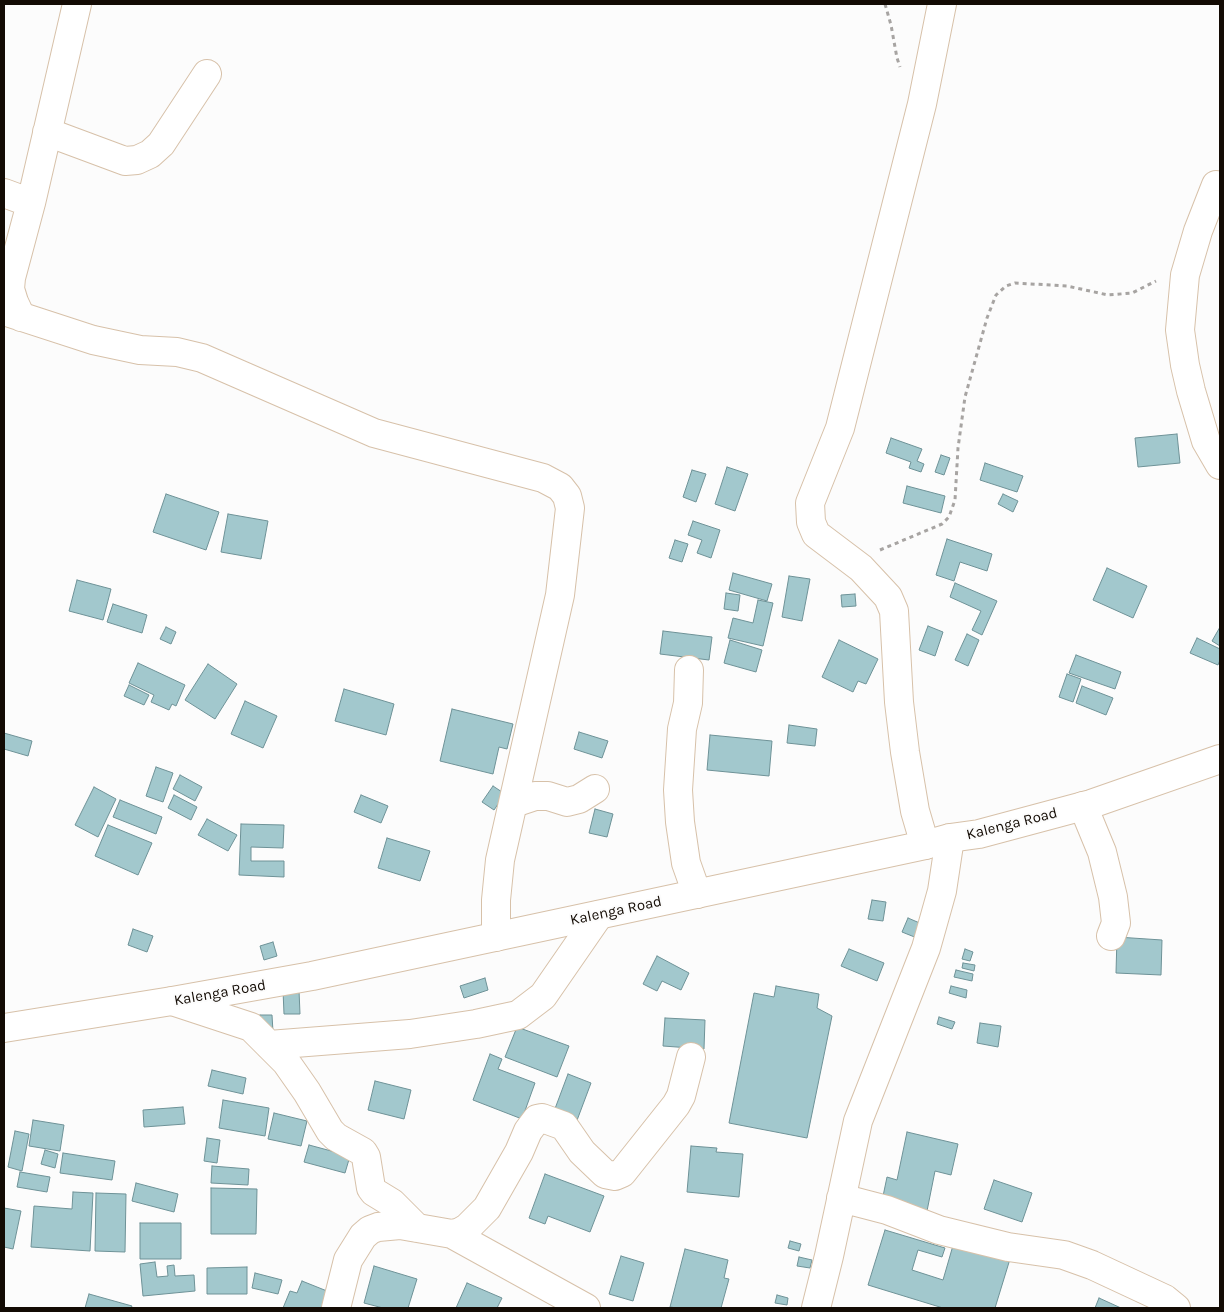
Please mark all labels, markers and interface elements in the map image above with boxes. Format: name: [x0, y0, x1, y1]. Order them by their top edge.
street label: Kalenga Road: [965, 804, 1059, 844]
street label: Kalenga Road: [569, 893, 663, 929]
street label: Kalenga Road: [173, 976, 267, 1010]

